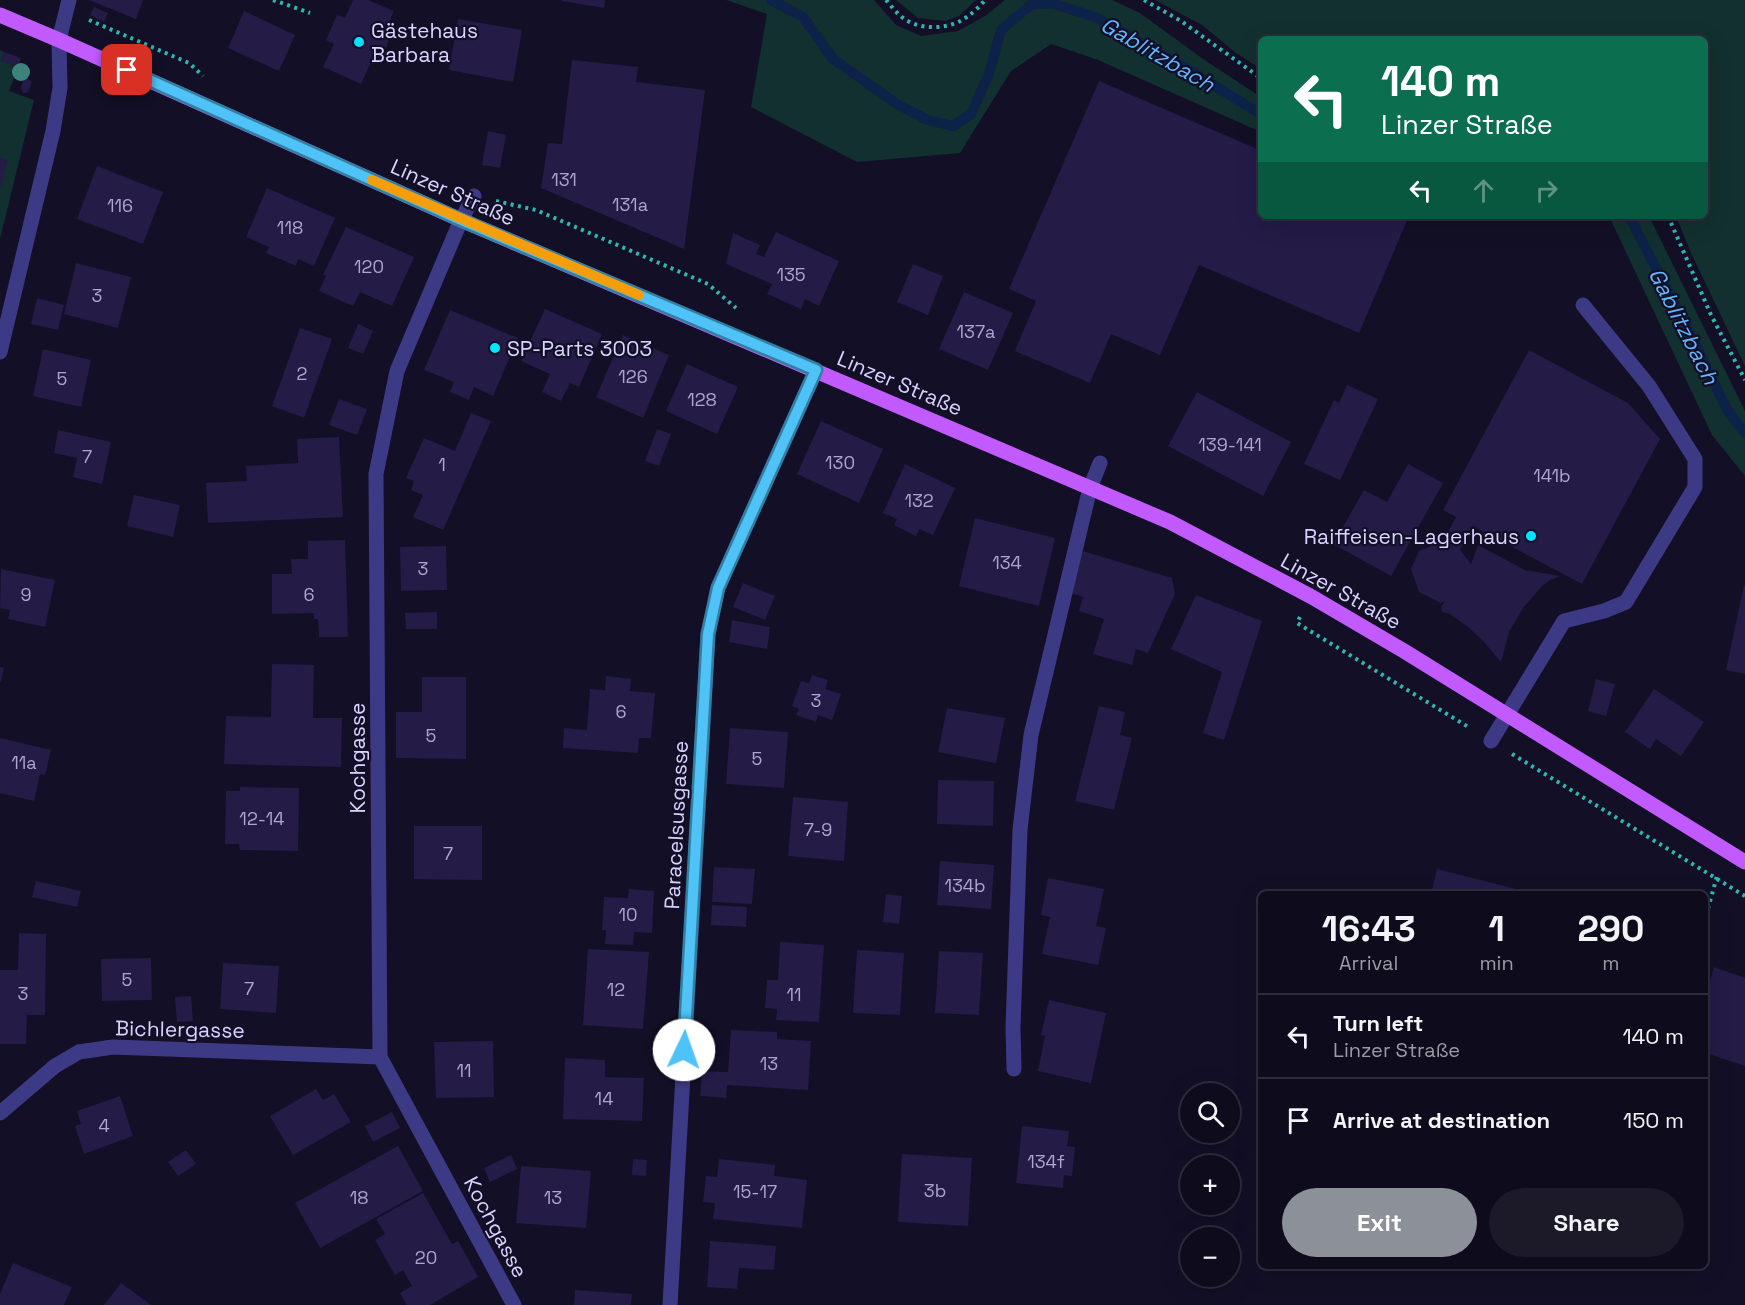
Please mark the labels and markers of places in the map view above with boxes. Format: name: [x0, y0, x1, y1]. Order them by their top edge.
place label: Gästehaus Barbara: [371, 17, 478, 68]
marker: Gästehaus Barbara: [352, 35, 366, 49]
pin: [101, 44, 152, 95]
place label: SP-Parts 3003: [507, 335, 652, 362]
marker: SP-Parts 3003: [488, 341, 502, 355]
place label: Raiffeisen-Lagerhaus: [1304, 523, 1519, 550]
marker: Raiffeisen-Lagerhaus: [1524, 529, 1538, 543]

